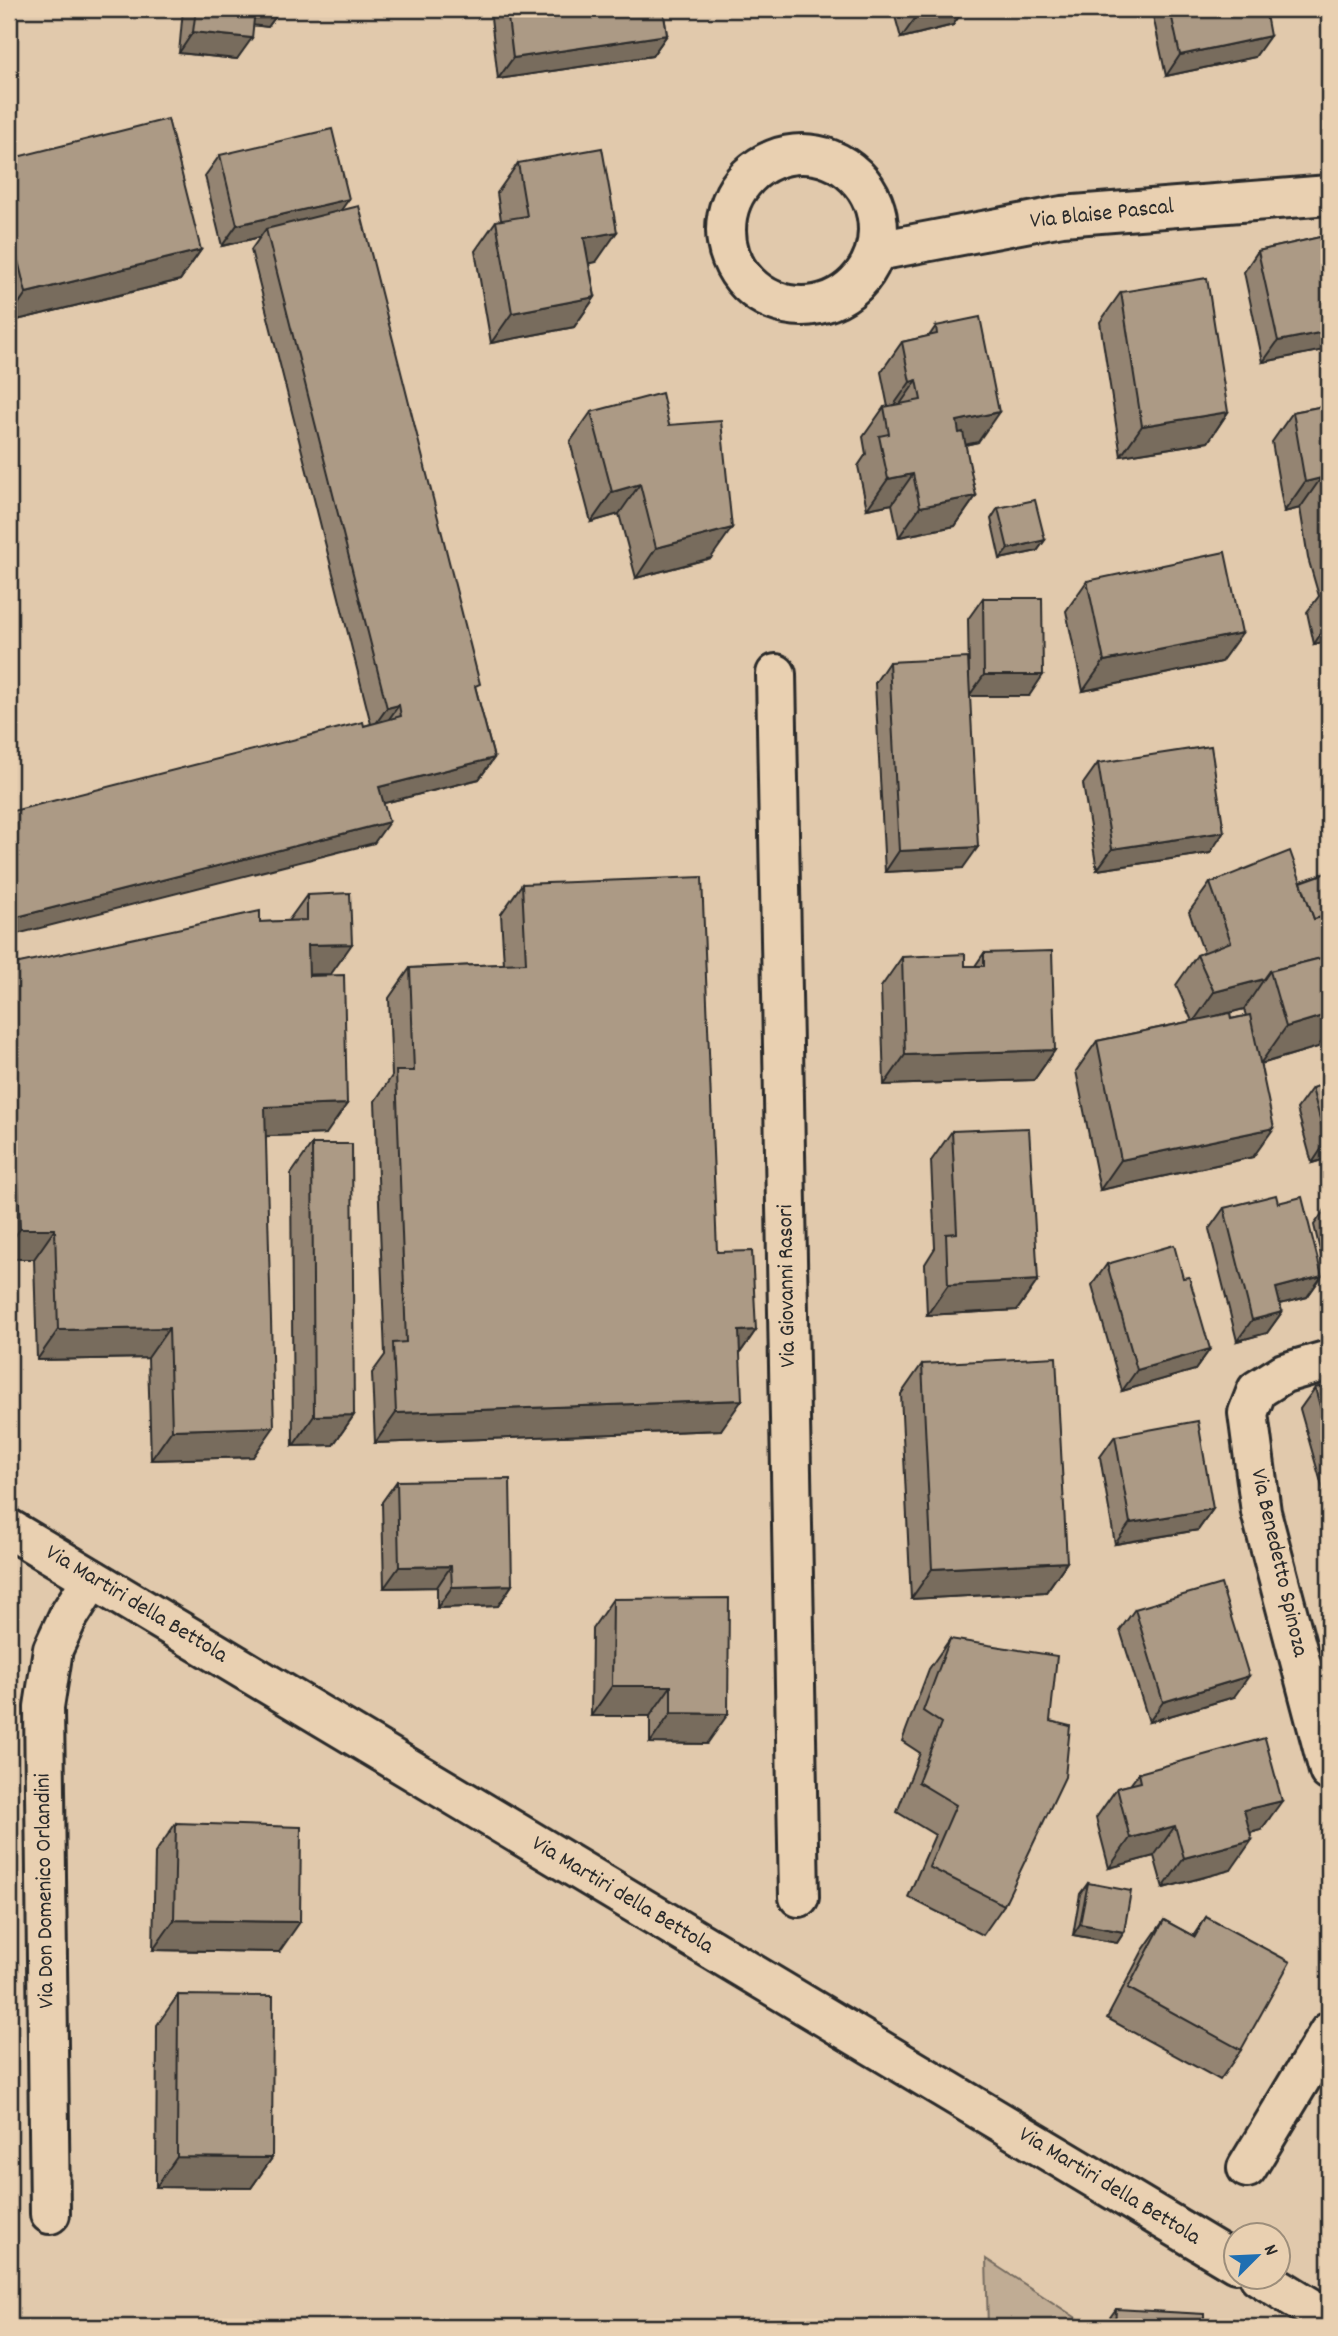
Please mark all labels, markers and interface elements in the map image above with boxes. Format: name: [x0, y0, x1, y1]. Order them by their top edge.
street label: Via Blaise Pascal: [1029, 191, 1176, 239]
street label: Via Giovanni Rasori: [770, 1204, 806, 1368]
street label: Via Benedetto Spinoza: [1240, 1466, 1316, 1661]
street label: Via Martiri della Bettola: [39, 1537, 234, 1673]
street label: Via Don Domenico Orlandini: [27, 1773, 65, 2009]
street label: Via Martiri della Bettola: [525, 1828, 720, 1964]
street label: Via Martiri della Bettola: [1012, 2119, 1207, 2255]
north arrow: [1222, 2220, 1292, 2290]
text: N: [1255, 2241, 1284, 2260]

